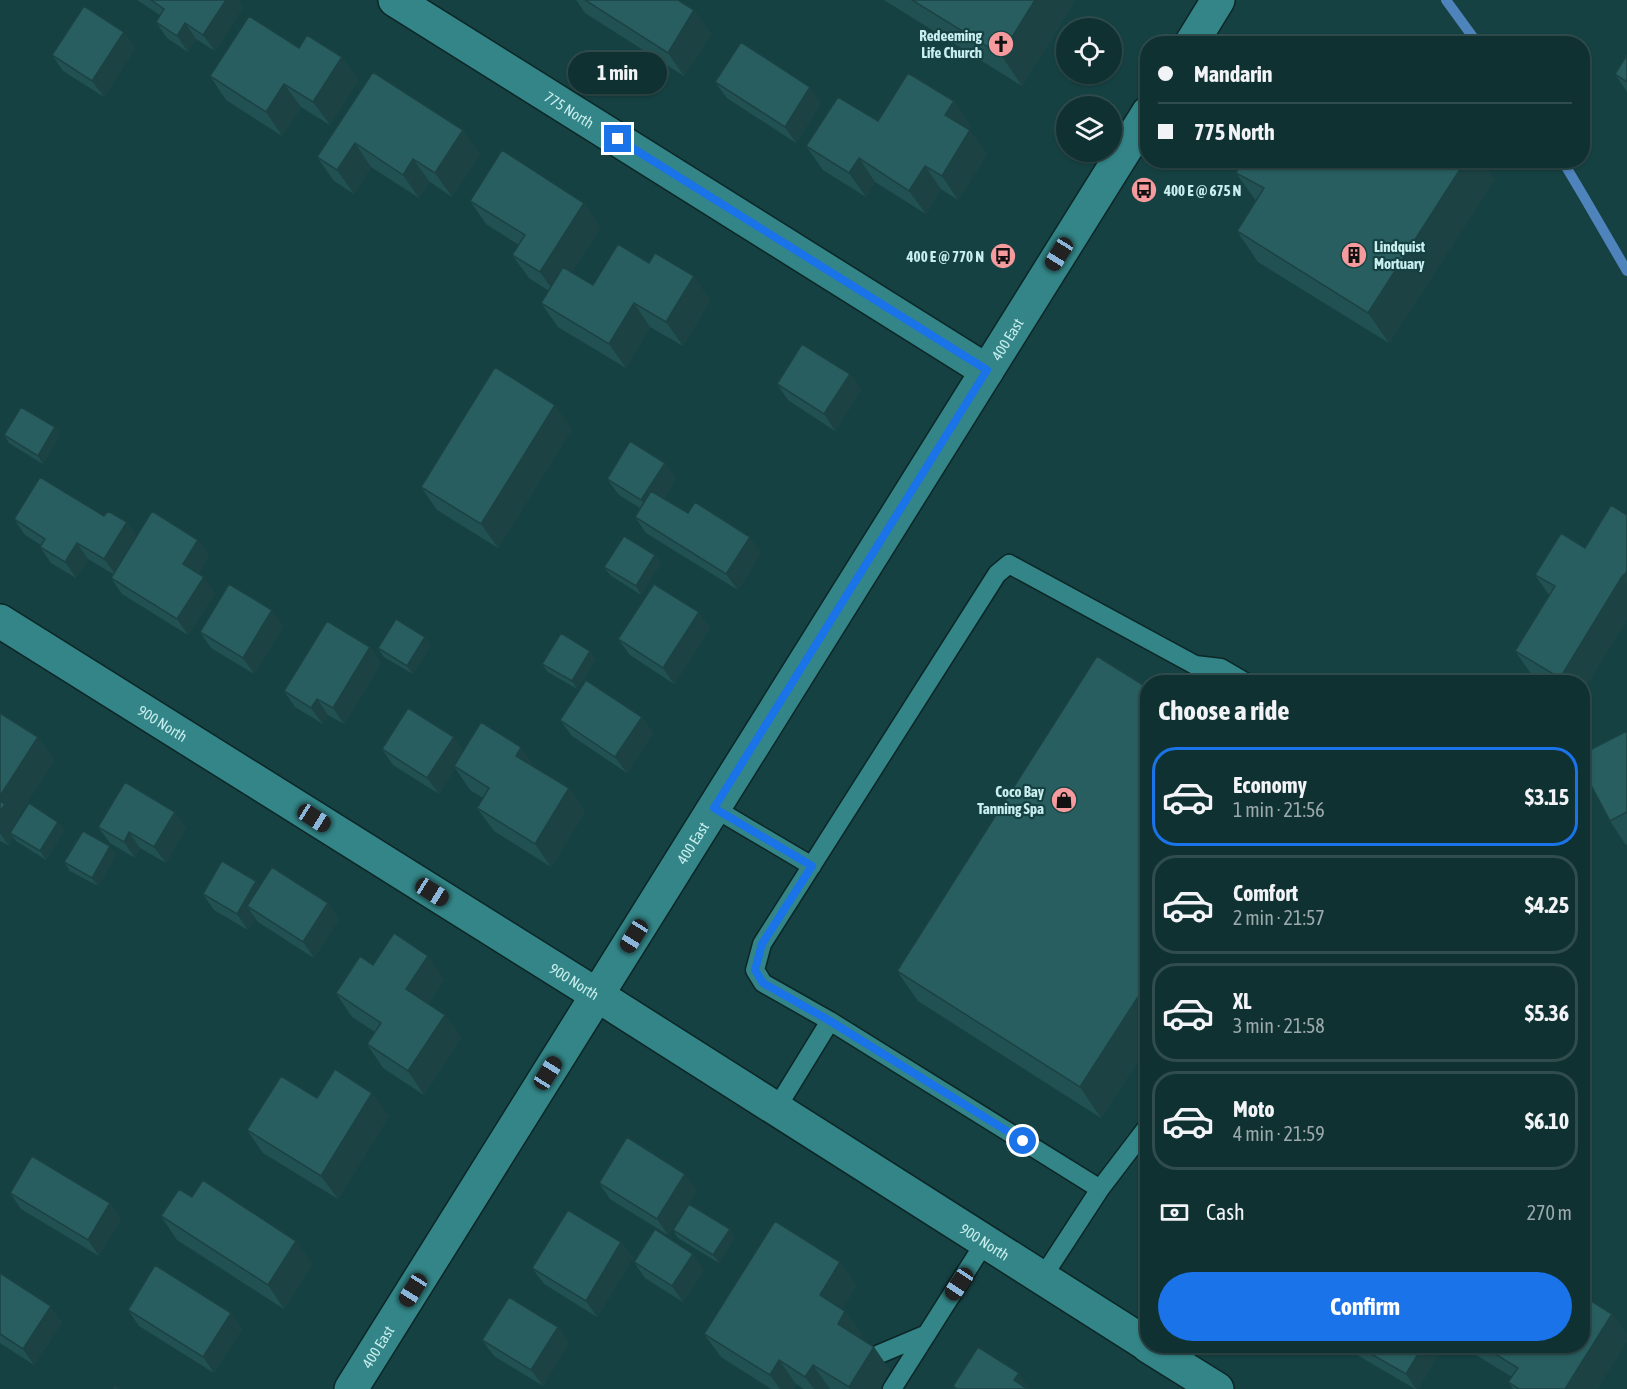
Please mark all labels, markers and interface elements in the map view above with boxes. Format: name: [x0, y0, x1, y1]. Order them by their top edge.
map controls: [1056, 18, 1122, 162]
button: locate: [1056, 18, 1122, 84]
place label: Redeeming Life Church: [919, 27, 983, 61]
church icon: Redeeming Life Church: [986, 29, 1016, 59]
callout: 1 min: [568, 52, 668, 94]
text: 1 min: [597, 61, 638, 84]
text: Mandarin: [1194, 61, 1273, 87]
street label: 775 North: [542, 88, 597, 131]
button: layers: [1056, 96, 1122, 162]
text: 775 North: [1194, 119, 1275, 145]
route end: [604, 125, 631, 152]
bus stop icon: 400 E @ 675 N: [1129, 175, 1159, 205]
place label: 400 E @ 675 N: [1163, 182, 1242, 199]
car: [1042, 234, 1076, 274]
place label: Lindquist Mortuary: [1374, 238, 1426, 272]
building icon: Lindquist Mortuary: [1339, 240, 1369, 270]
bus stop icon: 400 E @ 770 N: [988, 241, 1018, 271]
place label: 400 E @ 770 N: [906, 248, 984, 265]
street label: 400 East: [987, 315, 1026, 363]
text: Choose a ride: [1158, 695, 1290, 726]
street label: 900 North: [135, 701, 191, 745]
icon: car: [1161, 770, 1215, 824]
text: Economy: [1233, 772, 1307, 798]
place label: Coco Bay Tanning Spa: [977, 783, 1045, 817]
text: $3.15: [1525, 784, 1569, 810]
shop icon: Coco Bay Tanning Spa: [1049, 785, 1079, 815]
text: 1 min · 21:56: [1233, 798, 1325, 821]
car: [294, 801, 334, 835]
street label: 400 East: [673, 819, 712, 867]
car: [412, 875, 452, 909]
icon: car: [1161, 878, 1215, 932]
text: Comfort: [1233, 880, 1298, 906]
text: $4.25: [1525, 892, 1569, 918]
text: 2 min · 21:57: [1233, 906, 1325, 929]
car: [617, 916, 651, 956]
street label: 900 North: [547, 959, 602, 1003]
icon: car: [1161, 986, 1215, 1040]
text: XL: [1233, 988, 1251, 1014]
text: $5.36: [1525, 1000, 1569, 1026]
text: 3 min · 21:58: [1233, 1014, 1325, 1037]
car: [531, 1053, 565, 1093]
icon: car: [1161, 1094, 1215, 1148]
text: Moto: [1233, 1096, 1275, 1122]
text: $6.10: [1525, 1108, 1569, 1134]
text: 4 min · 21:59: [1233, 1122, 1325, 1145]
route start: [1009, 1127, 1036, 1154]
icon: cash: [1158, 1196, 1191, 1229]
text: Cash: [1206, 1199, 1245, 1225]
text: 270 m: [1527, 1201, 1572, 1224]
street label: 900 North: [957, 1219, 1013, 1263]
car: [941, 1264, 977, 1304]
car: [396, 1270, 430, 1310]
button: Confirm: [1158, 1272, 1572, 1341]
street label: 400 East: [358, 1322, 397, 1371]

